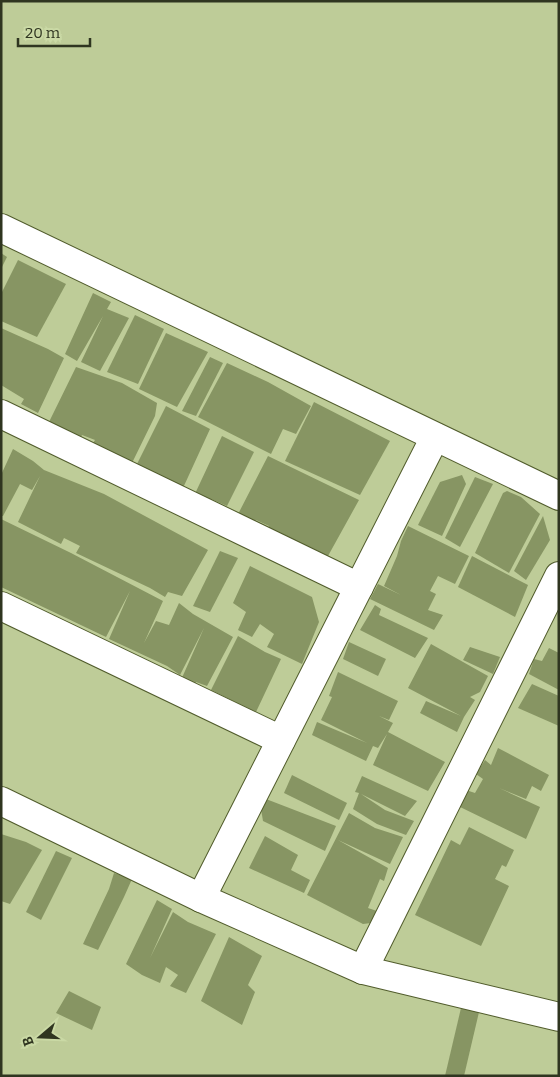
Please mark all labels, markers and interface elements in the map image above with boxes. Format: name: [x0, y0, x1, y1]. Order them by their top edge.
scale bar: [18, 15, 90, 47]
text: 20 m: [25, 24, 61, 42]
north arrow: [15, 1012, 65, 1062]
text: B: [19, 1034, 38, 1048]

